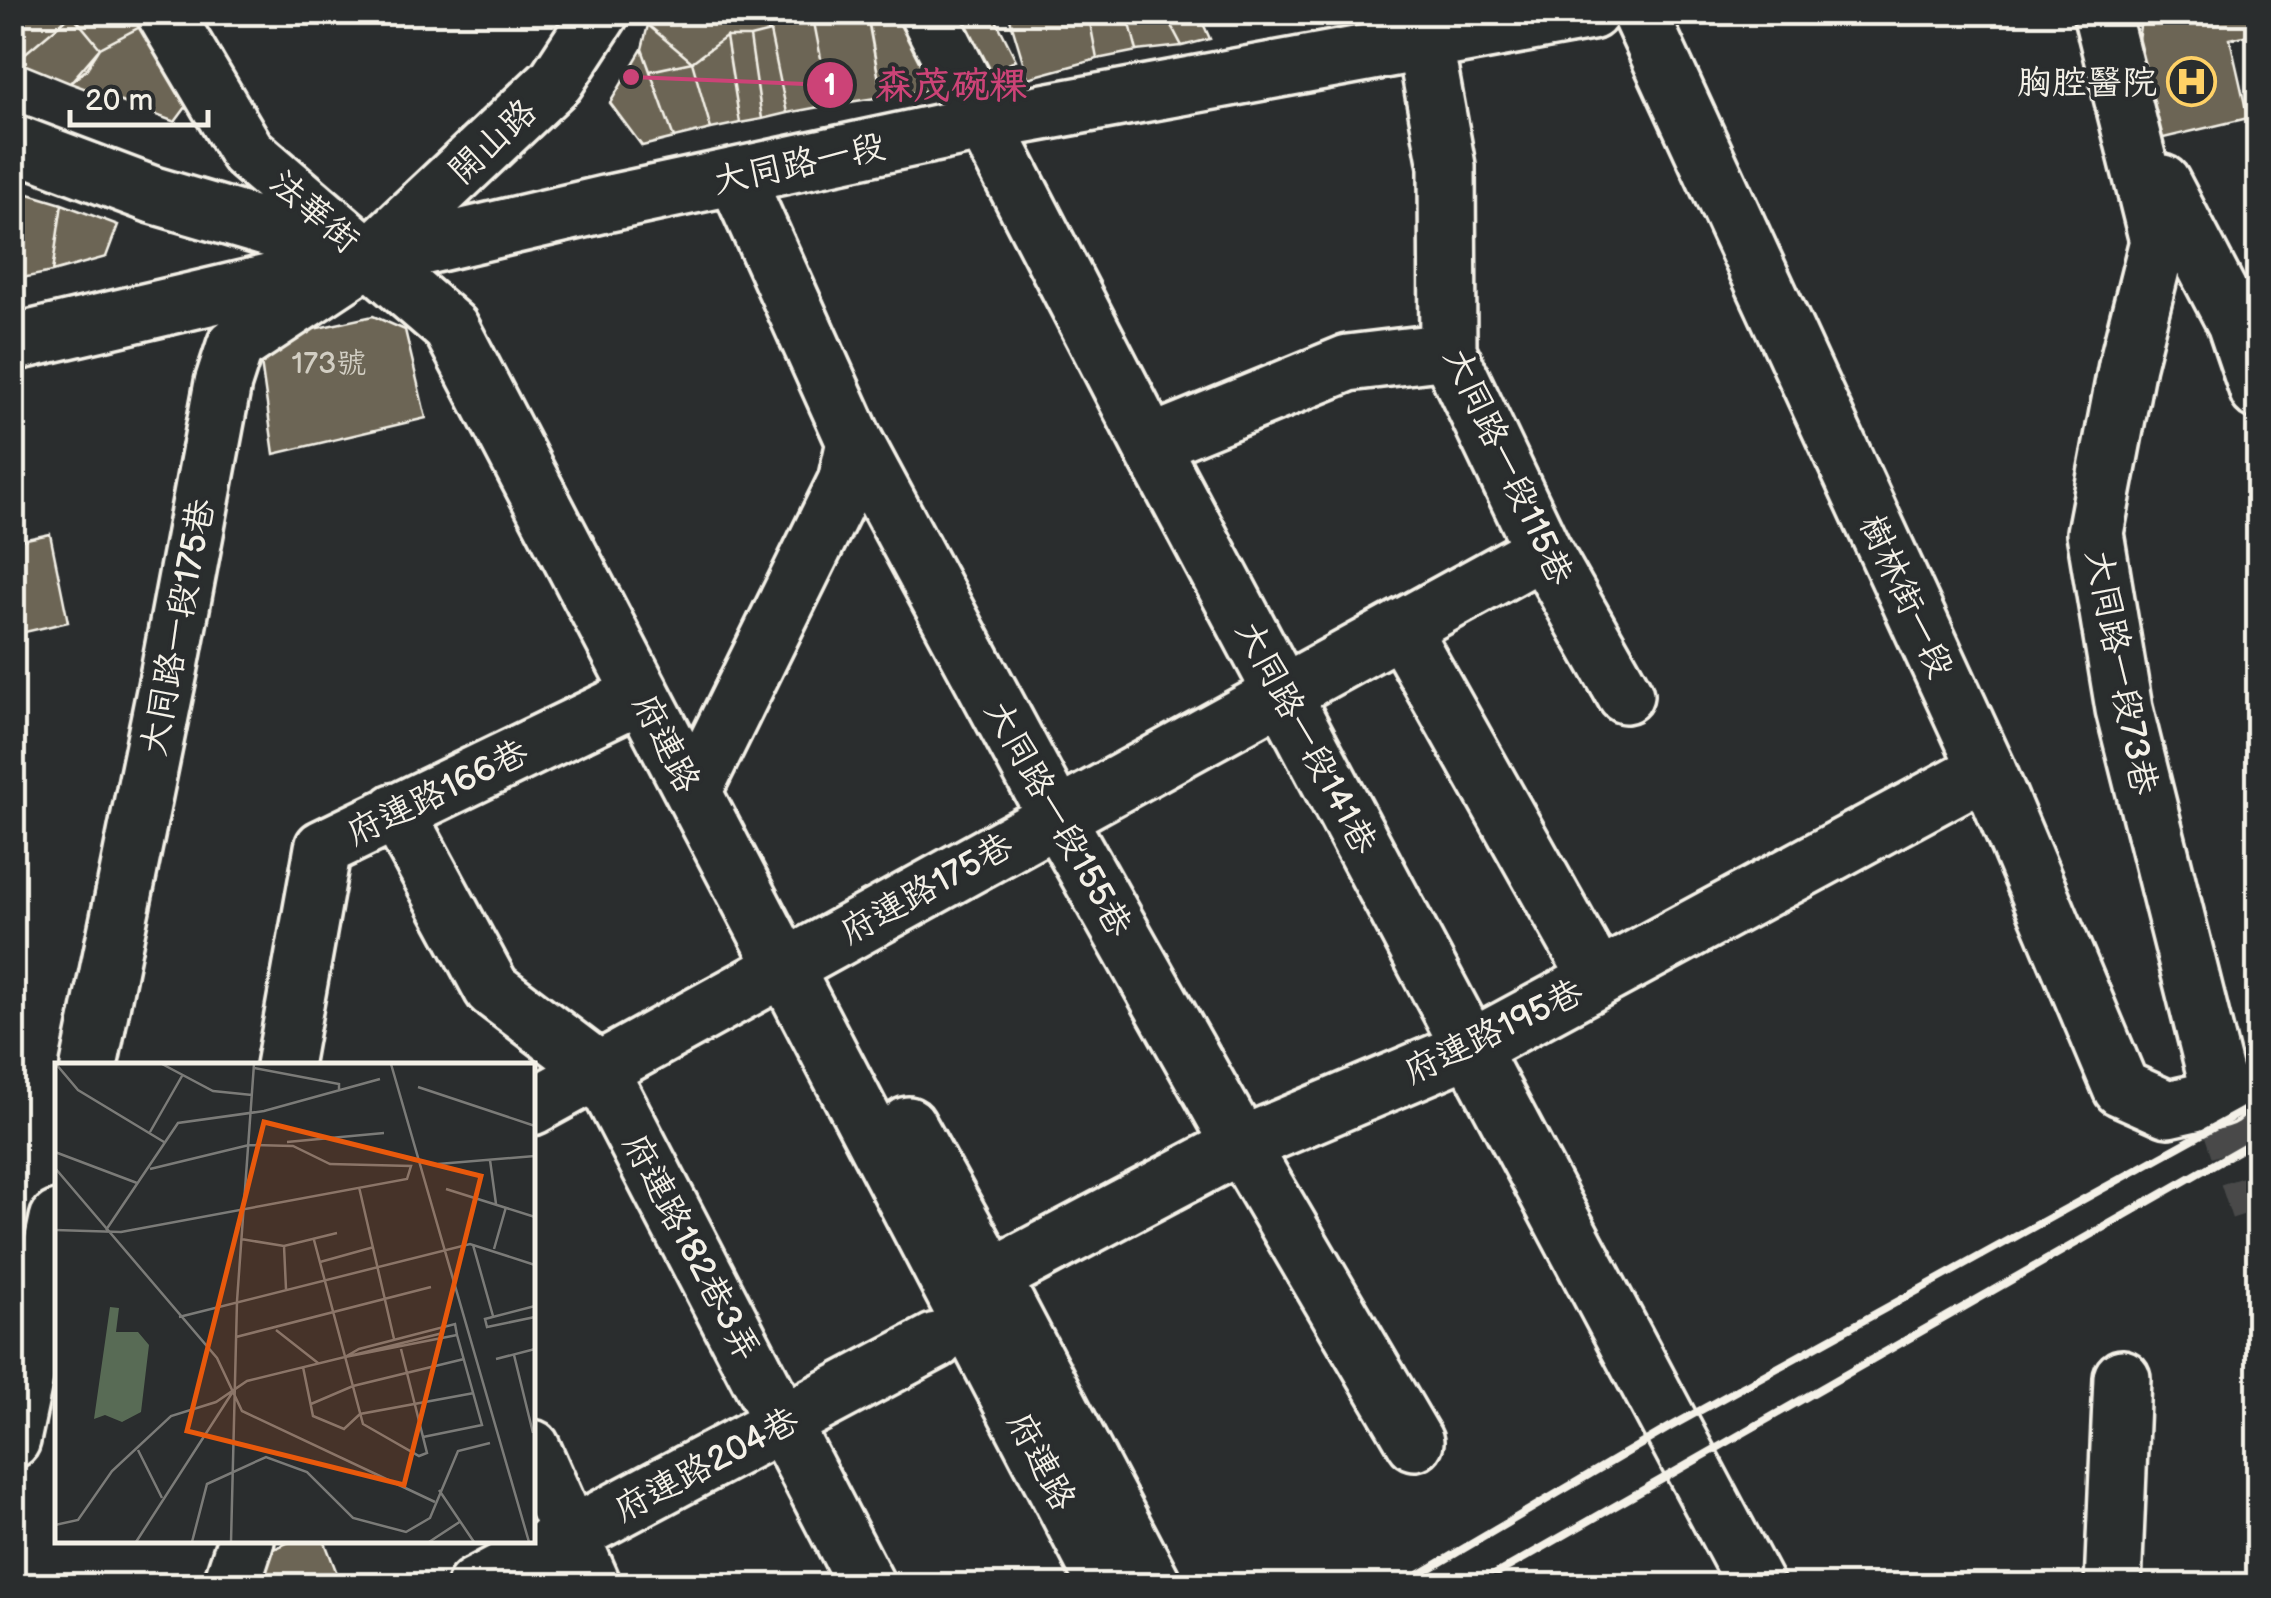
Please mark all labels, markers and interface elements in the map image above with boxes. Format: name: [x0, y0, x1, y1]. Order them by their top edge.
callout: 森茂碗粿: [805, 51, 1047, 119]
hospital icon: 胸腔醫院: [2166, 56, 2218, 108]
place label: 胸腔醫院: [2017, 62, 2157, 105]
text: 森茂碗粿: [875, 64, 1027, 109]
scale bar: [70, 65, 208, 127]
text: 1: [824, 68, 836, 104]
text: 20 m: [85, 83, 153, 119]
street label: 開山路: [440, 91, 546, 194]
street label: 大同路一段: [709, 125, 889, 204]
street label: 法華街: [260, 161, 368, 263]
street label: 大同路一段115巷: [1434, 341, 1581, 592]
house number: 173號: [292, 346, 366, 382]
street label: 大同路一段175巷: [132, 495, 224, 759]
street label: 樹林街一段: [1849, 508, 1962, 685]
street label: 大同路一段73巷: [2076, 546, 2165, 798]
street label: 大同路一段141巷: [1226, 614, 1385, 862]
street label: 府連路: [623, 687, 709, 800]
street label: 大同路一段155巷: [975, 693, 1140, 944]
street label: 府連路166巷: [340, 731, 535, 856]
street label: 府連路175巷: [833, 824, 1021, 954]
street label: 府連路195巷: [1397, 971, 1590, 1094]
inset map: [55, 1063, 535, 1543]
street label: 府連路182巷3弄: [613, 1127, 769, 1369]
street label: 府連路204巷: [607, 1399, 806, 1532]
street label: 府連路: [997, 1405, 1084, 1518]

